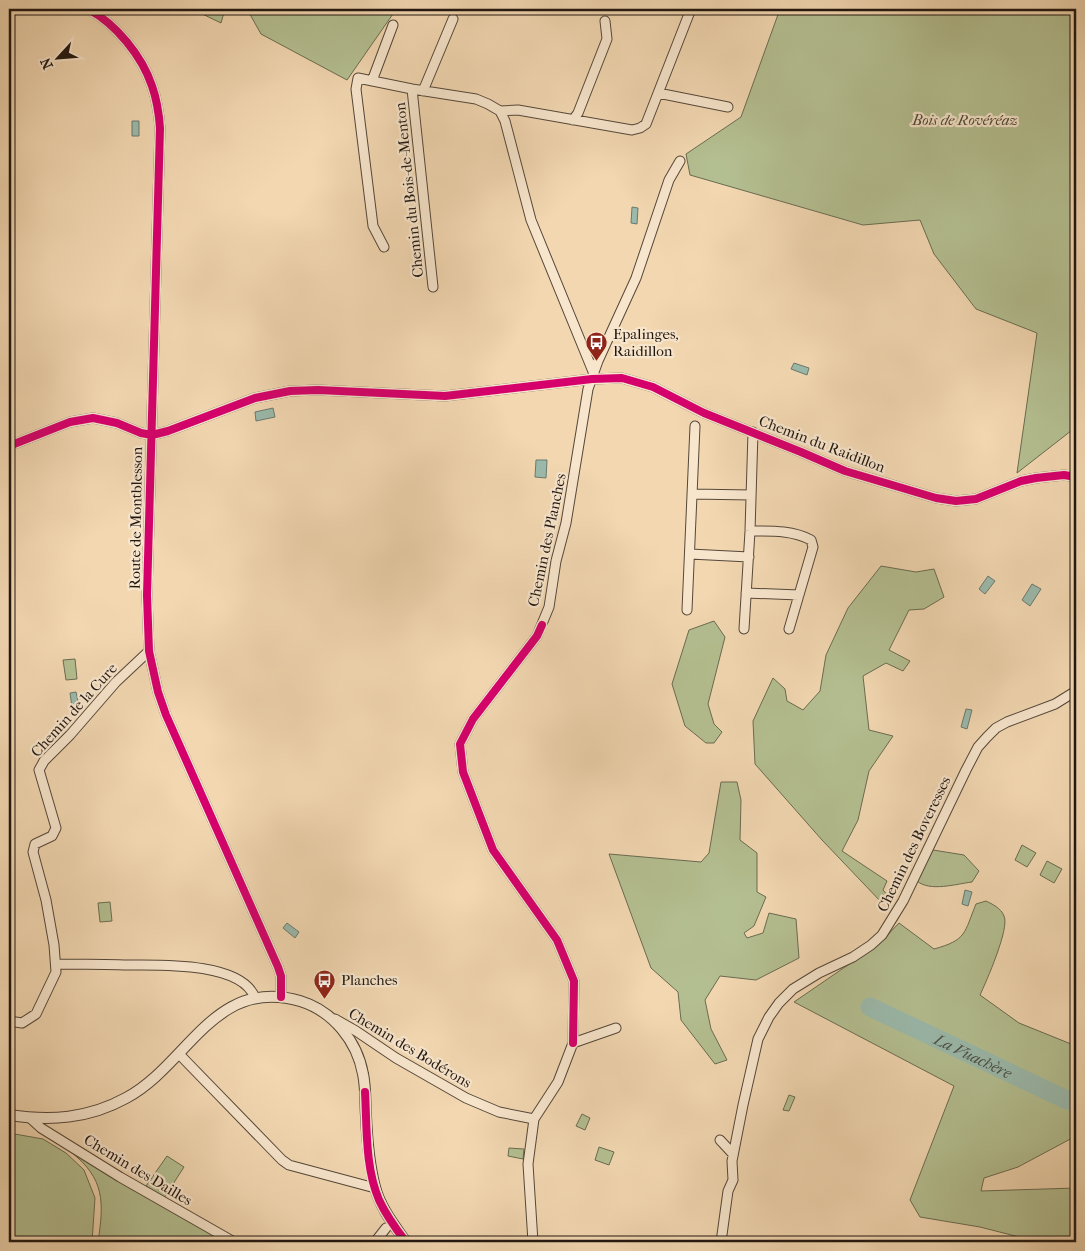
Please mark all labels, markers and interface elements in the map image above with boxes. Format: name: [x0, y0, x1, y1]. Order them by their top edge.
north arrow: [32, 32, 82, 82]
text: N: [37, 55, 57, 72]
street label: Chemin du Bois-de-Menton: [391, 101, 427, 279]
park label: Bois de Rovéréaz: [911, 111, 1018, 129]
place label: Epalinges, Raidillon: [613, 325, 679, 360]
bus stop icon: Epalinges, Raidillon: [585, 331, 609, 362]
street label: Chemin du Raidillon: [756, 412, 888, 476]
street label: Route de Montblesson: [126, 446, 146, 590]
street label: Chemin des Planches: [524, 471, 570, 608]
street label: Chemin de la Cure: [27, 659, 121, 761]
street label: Chemin des Boveresses: [873, 773, 955, 915]
bus stop icon: Planches: [313, 968, 337, 999]
place label: Planches: [341, 971, 398, 989]
street label: Chemin des Bodérons: [345, 1004, 475, 1092]
water label: La Vuachère: [930, 1029, 1015, 1083]
street label: Chemin des Dailles: [81, 1131, 196, 1210]

